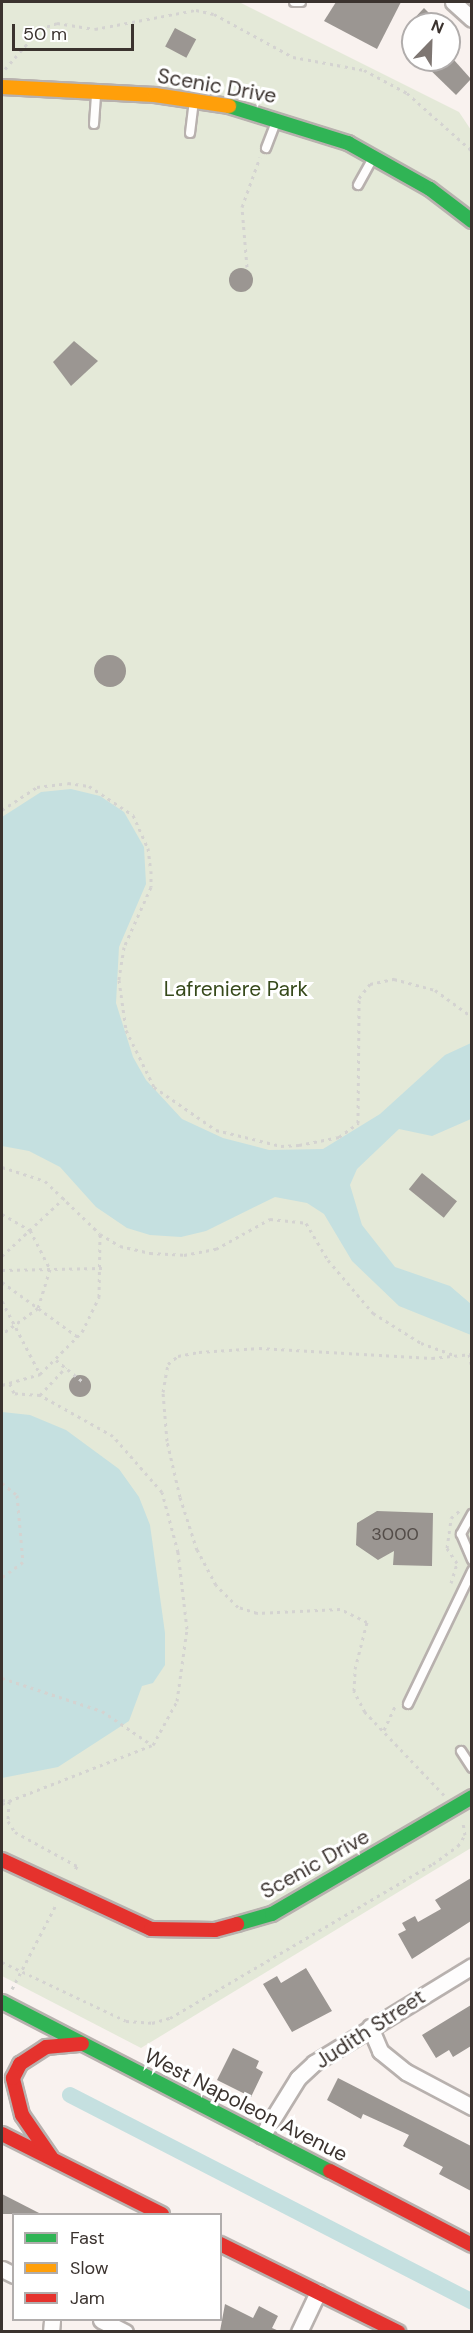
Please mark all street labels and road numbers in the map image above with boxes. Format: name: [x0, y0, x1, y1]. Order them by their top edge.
street label: Scenic Drive: [155, 63, 279, 109]
street label: Scenic Drive: [256, 1824, 374, 1904]
street label: Judith Street: [310, 1984, 430, 2074]
street label: West Napoleon Avenue: [140, 2043, 352, 2167]

